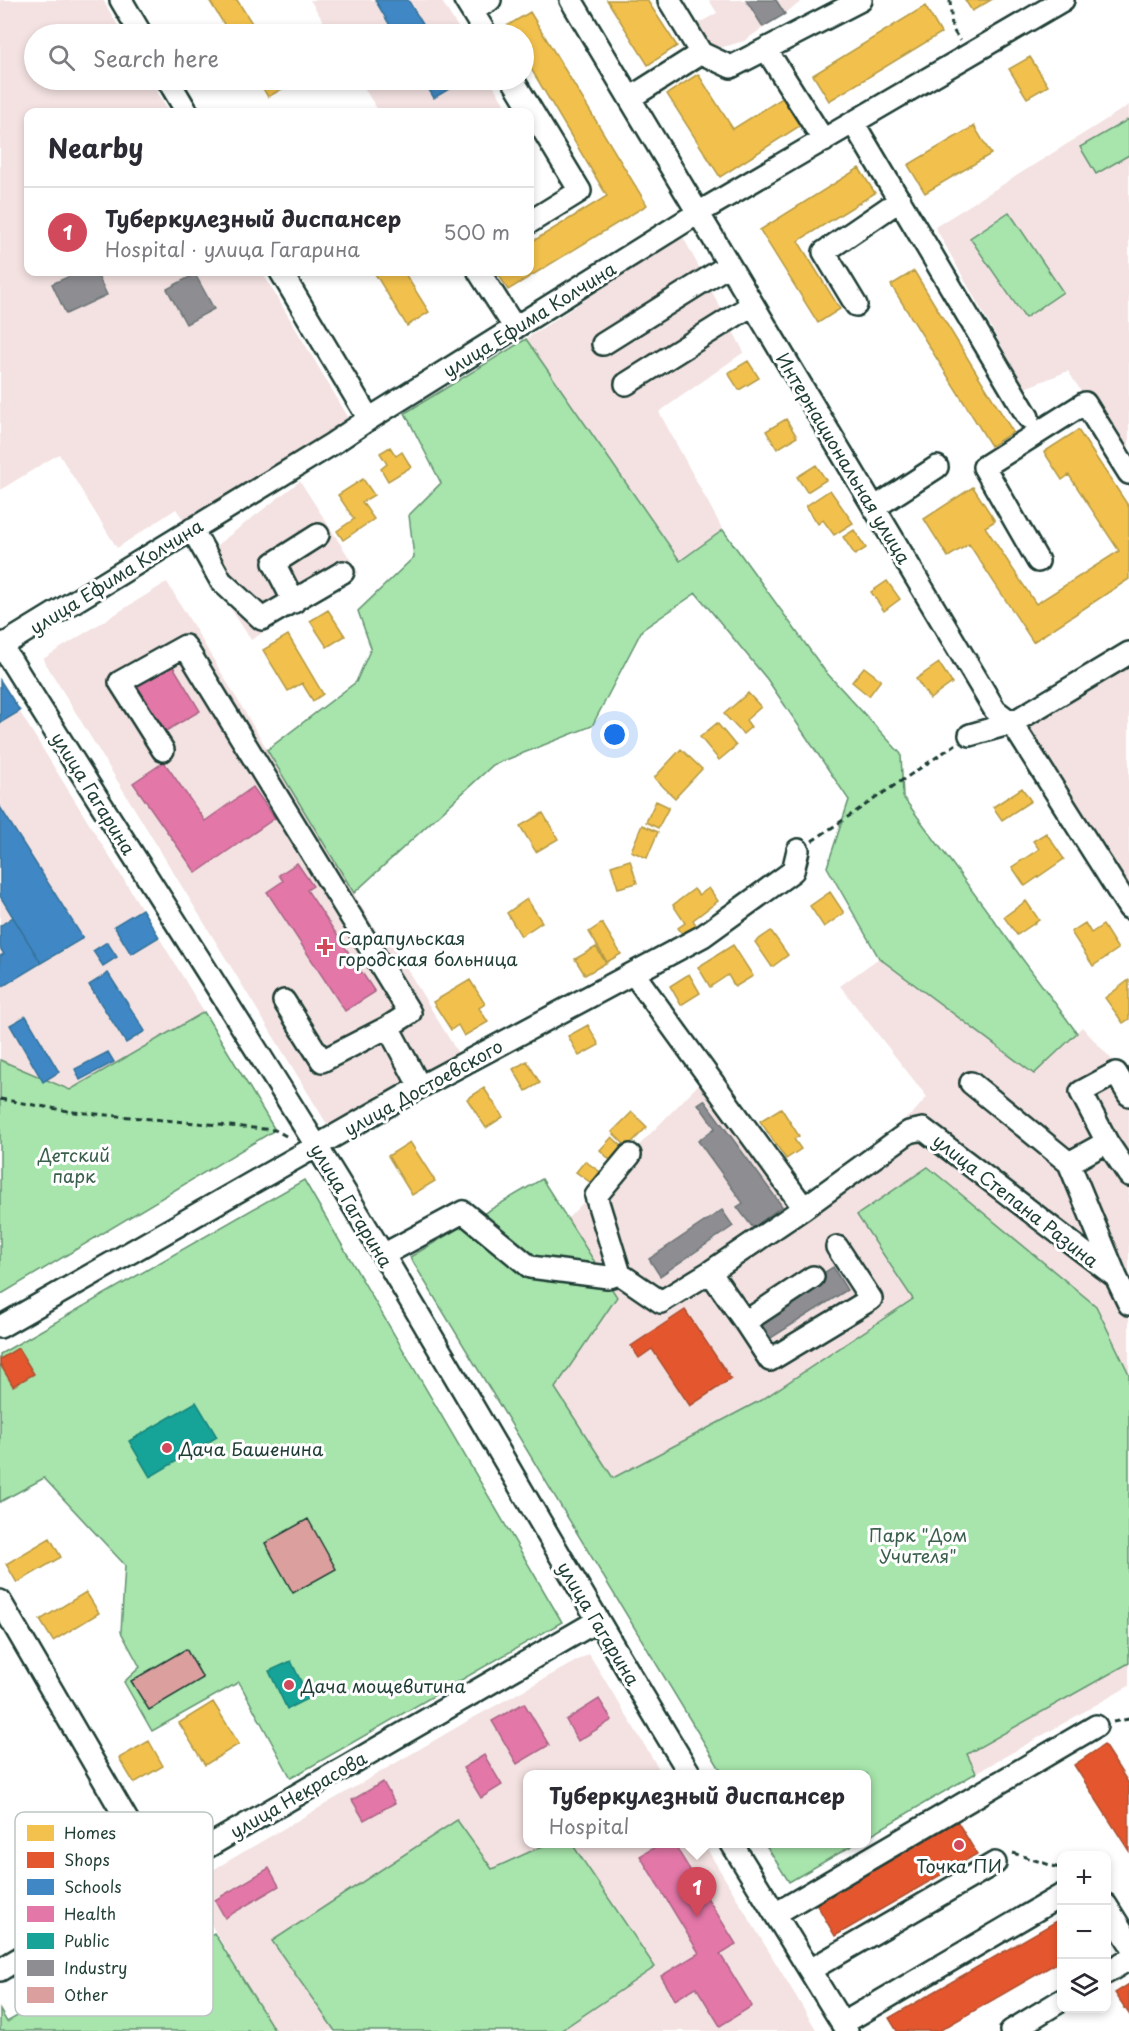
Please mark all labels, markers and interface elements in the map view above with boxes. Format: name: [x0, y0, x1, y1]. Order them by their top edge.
search box: [24, 24, 534, 90]
icon: search: [45, 41, 78, 74]
text: Search here: [93, 41, 219, 74]
text: Nearby: [48, 128, 143, 167]
text: Туберкулезный диспансер: [105, 201, 401, 234]
text: 1: [63, 217, 72, 247]
text: 500 m: [443, 217, 510, 247]
text: Hospital · улица Гагарина: [105, 234, 360, 264]
street label: улица Ефима Колчина: [437, 254, 621, 383]
street label: Интернациональная улица: [770, 347, 918, 569]
street label: улица Ефима Колчина: [24, 511, 208, 640]
your location: [600, 720, 629, 749]
street label: улица Гагарина: [45, 726, 143, 860]
place label: Сарапульская городская больница: [338, 924, 518, 972]
marker: Сарапульская городская больница: [316, 938, 334, 956]
street label: улица Достоевского: [339, 1032, 507, 1142]
street label: улица Степана Разина: [927, 1127, 1105, 1274]
street label: улица Гагарина: [304, 1138, 400, 1273]
park label: Детский парк: [37, 1141, 110, 1189]
place label: Дача Башенина: [178, 1435, 324, 1462]
marker: Дача Башенина: [160, 1441, 174, 1455]
park label: Парк "Дом Учителя": [869, 1521, 967, 1569]
street label: улица Гагарина: [551, 1556, 647, 1691]
place label: Дача мощевитина: [300, 1672, 467, 1699]
marker: Дача мощевитина: [282, 1678, 296, 1692]
street label: улица Некрасова: [225, 1743, 372, 1844]
popup: [523, 1770, 871, 1848]
text: Туберкулезный диспансер: [549, 1778, 845, 1811]
text: Hospital: [549, 1811, 629, 1841]
legend: [15, 1812, 213, 2016]
text: Homes: [64, 1820, 116, 1844]
marker: Точка ПИ: [952, 1838, 966, 1852]
text: Shops: [64, 1847, 110, 1871]
map controls: [1057, 1851, 1111, 2013]
button: +: [1057, 1851, 1111, 1905]
place label: Точка ПИ: [916, 1852, 1002, 1879]
pin: 1: [678, 1868, 716, 1917]
text: Schools: [64, 1874, 122, 1898]
text: Health: [64, 1901, 116, 1925]
button: −: [1057, 1905, 1111, 1959]
text: Public: [64, 1928, 109, 1952]
text: Industry: [64, 1955, 127, 1979]
button: layers: [1057, 1959, 1111, 2013]
text: Other: [64, 1982, 108, 2006]

